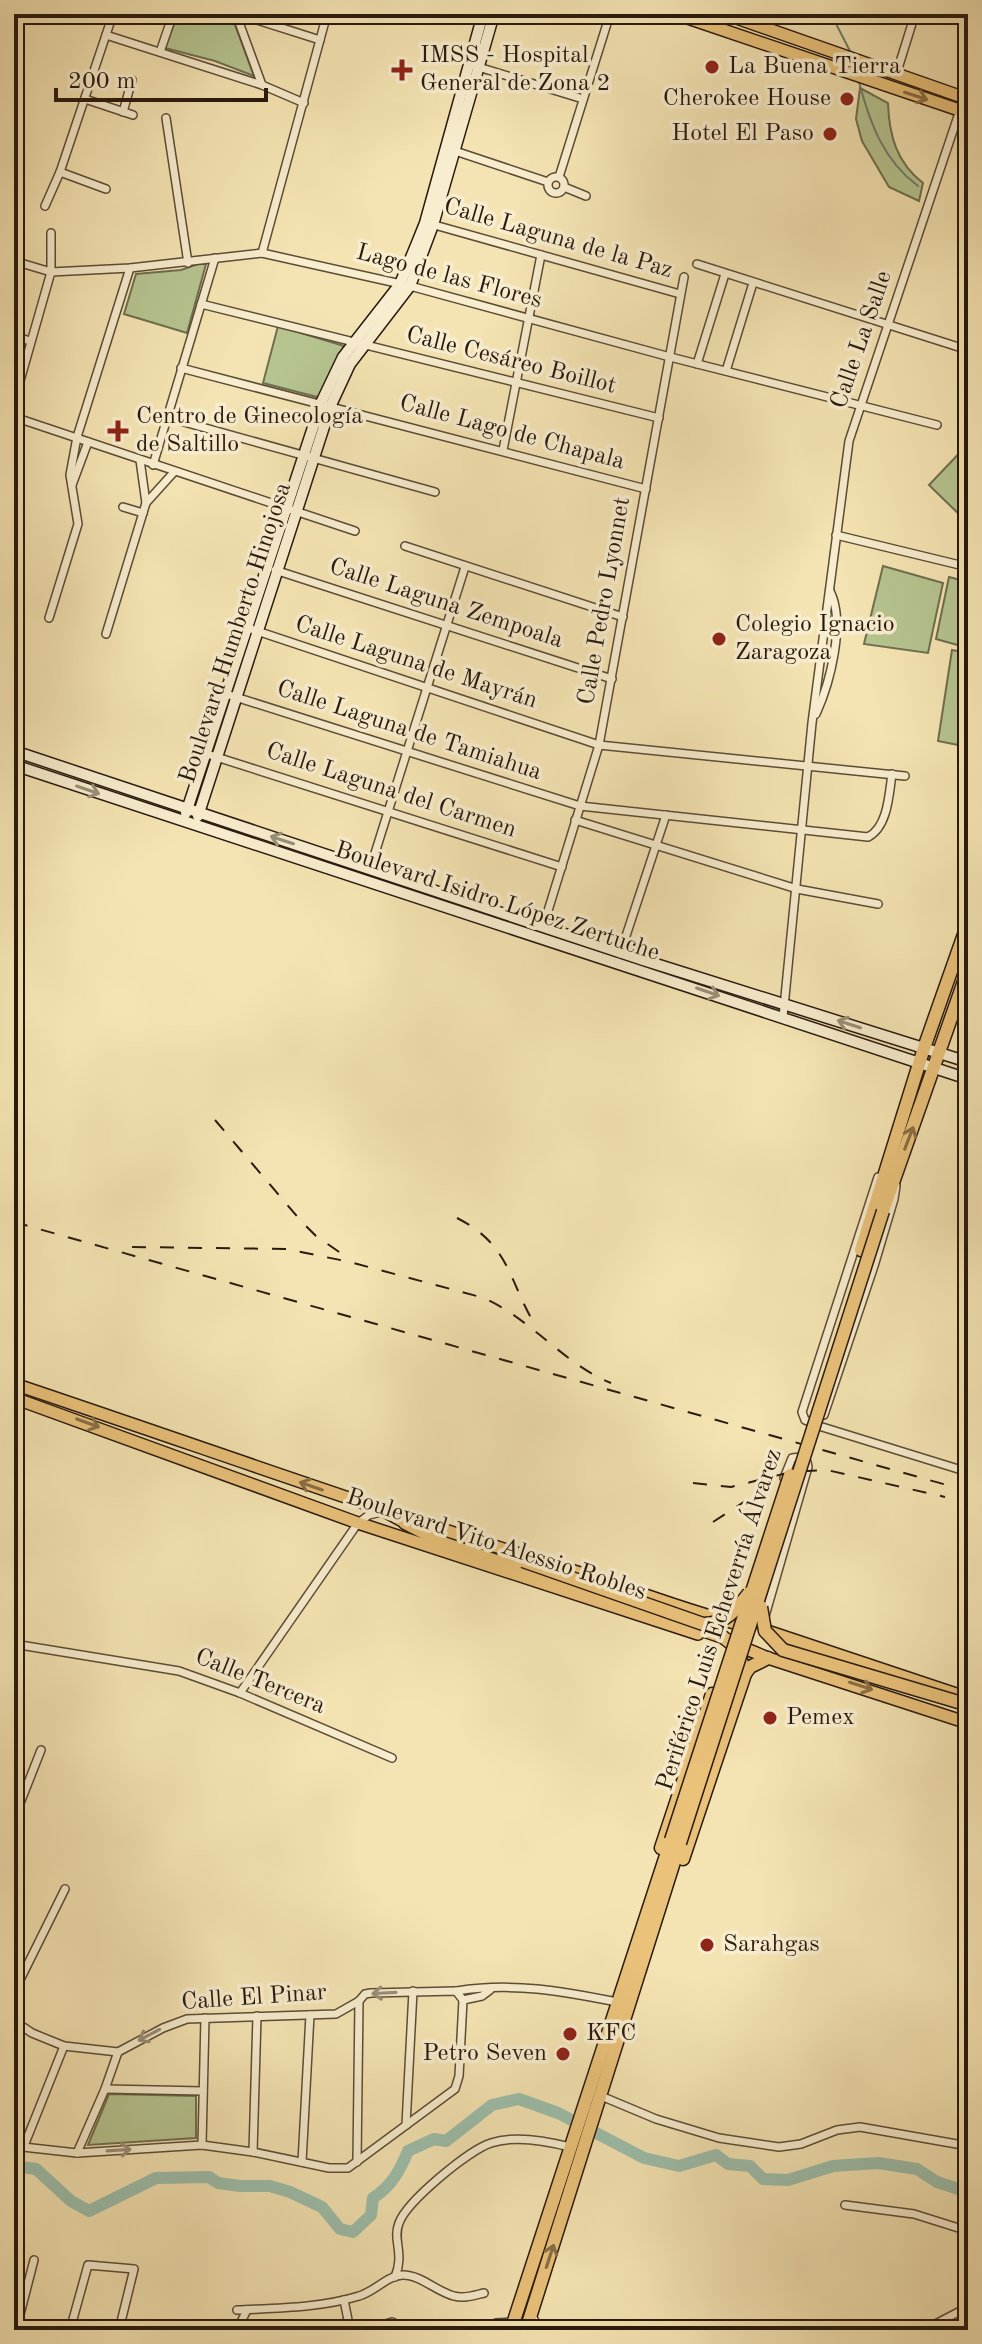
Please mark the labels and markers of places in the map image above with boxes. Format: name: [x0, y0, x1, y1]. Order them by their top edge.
place label: IMSS - Hospital General de Zona 2: [420, 44, 611, 96]
place label: La Buena Tierra: [728, 55, 901, 79]
marker: La Buena Tierra: [703, 58, 721, 76]
marker: IMSS - Hospital General de Zona 2: [391, 59, 413, 81]
place label: Cherokee House: [663, 87, 831, 111]
marker: Cherokee House: [838, 90, 856, 108]
place label: Hotel El Paso: [671, 122, 814, 146]
marker: Hotel El Paso: [821, 125, 839, 143]
place label: Centro de Ginecología de Saltillo: [136, 405, 363, 457]
marker: Centro de Ginecología de Saltillo: [107, 420, 129, 442]
place label: Colegio Ignacio Zaragoza: [735, 613, 895, 665]
marker: Colegio Ignacio Zaragoza: [710, 630, 728, 648]
place label: Pemex: [786, 1706, 855, 1730]
marker: Pemex: [761, 1709, 779, 1727]
place label: Sarahgas: [723, 1933, 820, 1957]
marker: Sarahgas: [698, 1936, 716, 1954]
place label: KFC: [586, 2022, 636, 2046]
marker: KFC: [561, 2025, 579, 2043]
place label: Petro Seven: [423, 2042, 547, 2066]
marker: Petro Seven: [554, 2045, 572, 2063]

